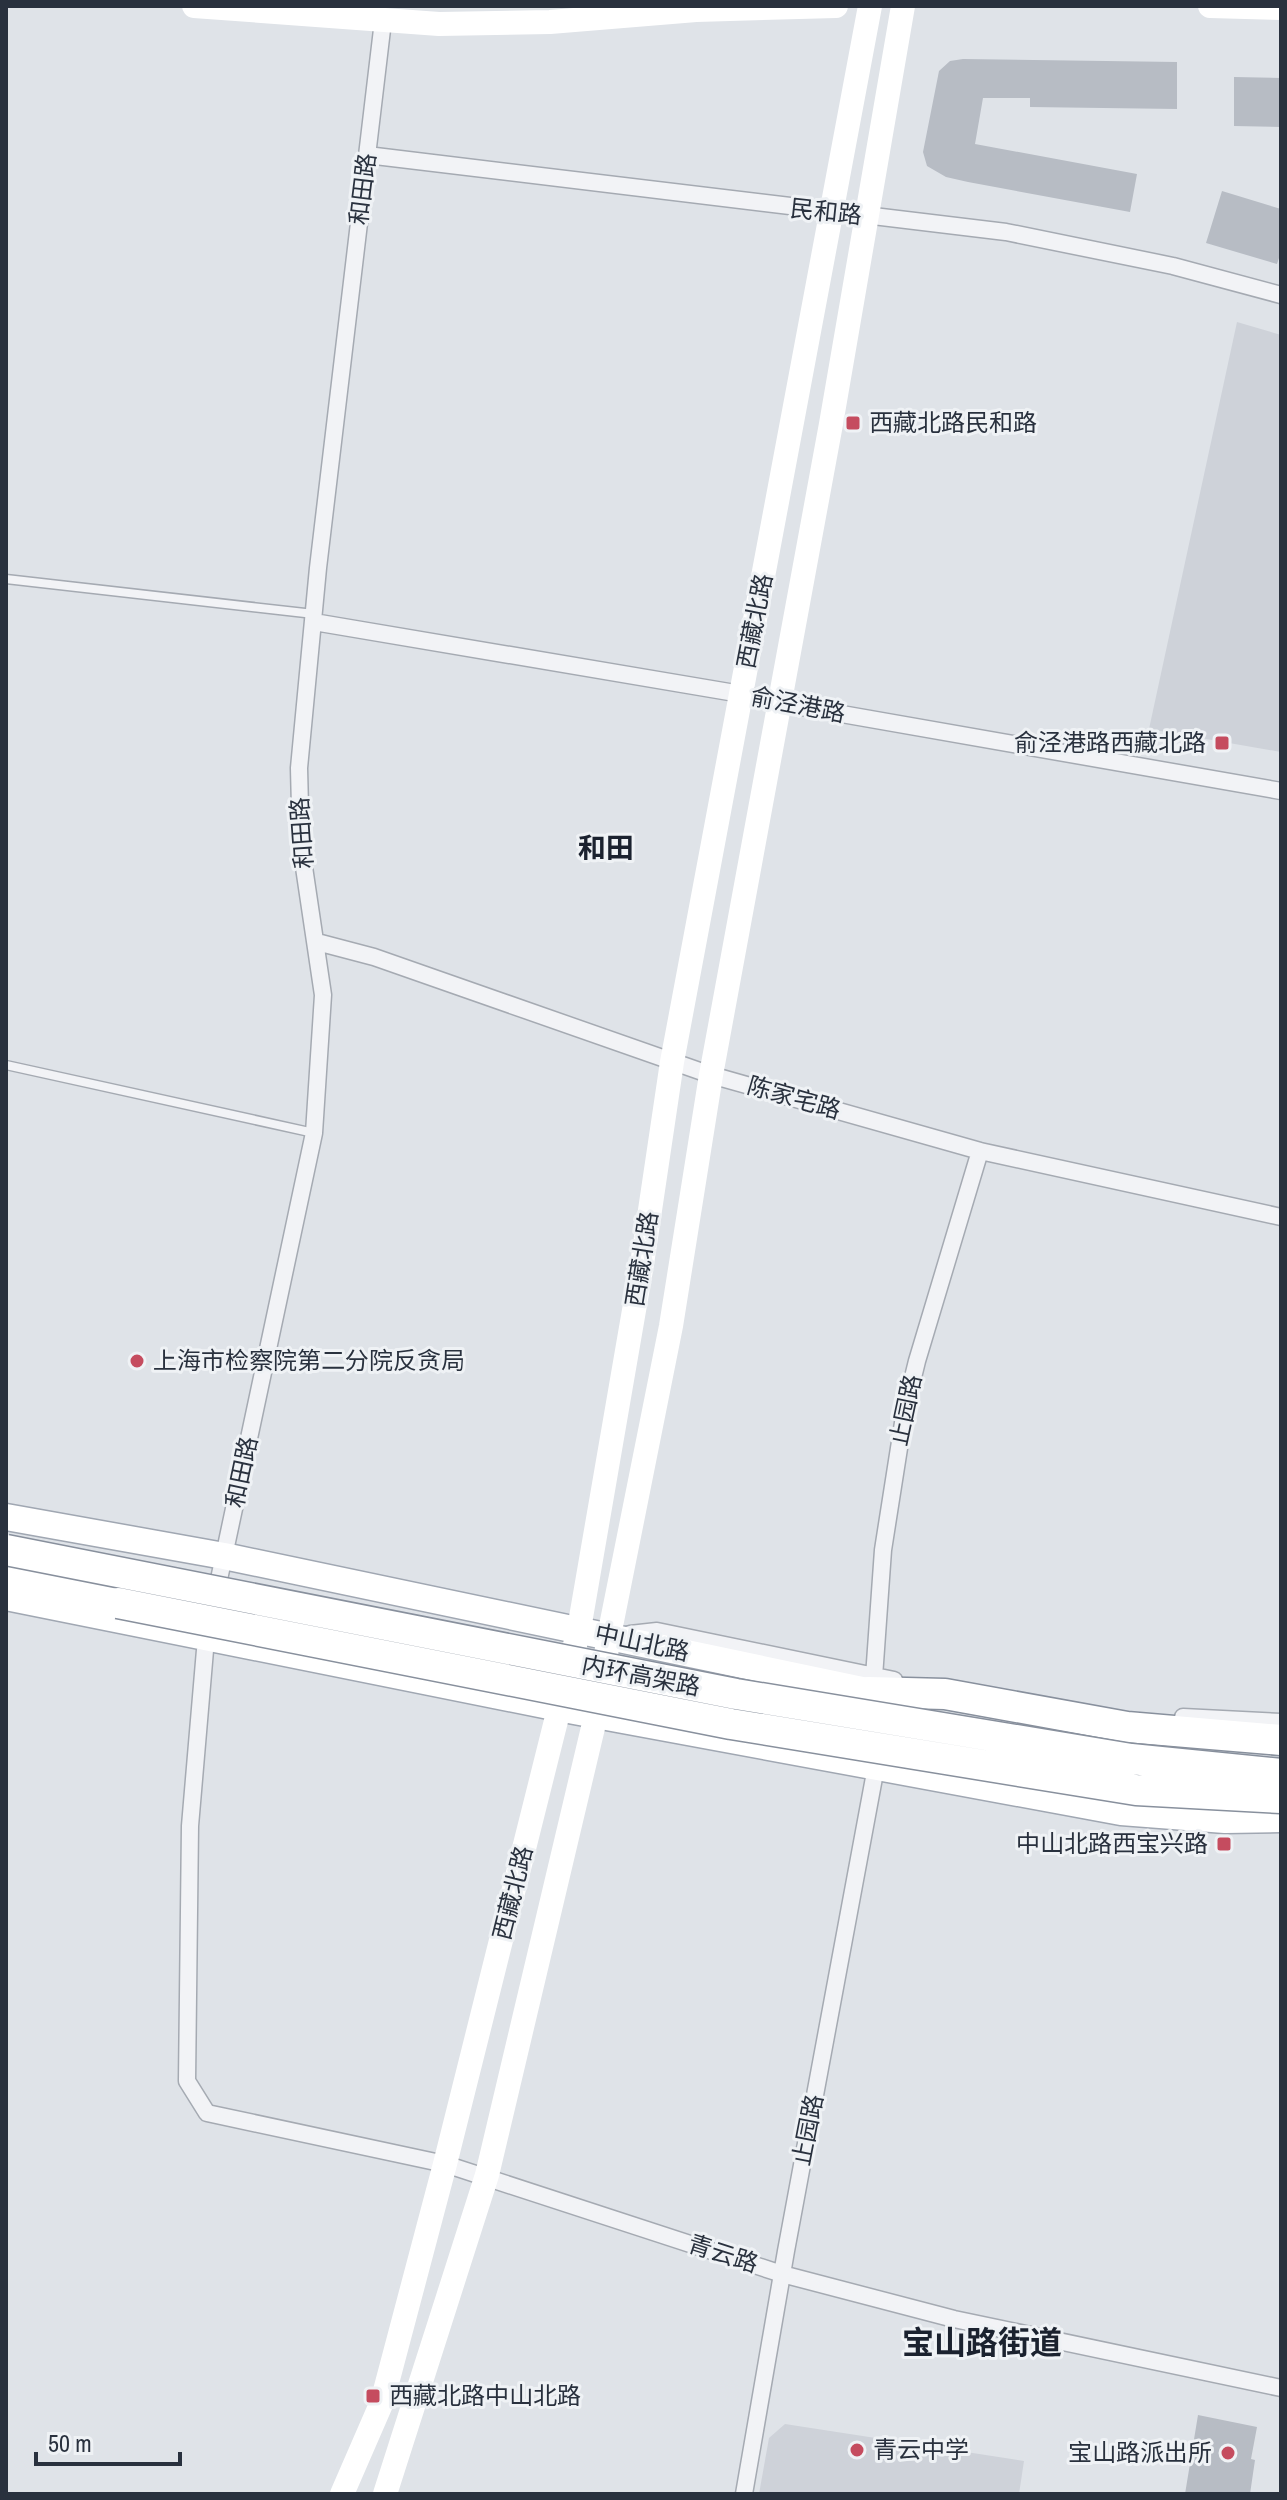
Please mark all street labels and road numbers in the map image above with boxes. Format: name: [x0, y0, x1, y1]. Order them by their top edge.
street label: 和田路: [342, 151, 382, 227]
street label: 民和路: [789, 191, 864, 231]
street label: 西藏北路: [729, 571, 779, 671]
street label: 俞泾港路: [748, 679, 848, 729]
street label: 和田路: [283, 796, 319, 870]
street label: 陈家宅路: [744, 1068, 845, 1126]
street label: 西藏北路: [618, 1209, 664, 1309]
street label: 止园路: [882, 1371, 928, 1448]
street label: 和田路: [218, 1433, 264, 1510]
street label: 中山北路: [592, 1616, 692, 1668]
street label: 内环高架路: [579, 1648, 703, 1702]
street label: 西藏北路: [485, 1842, 539, 1943]
street label: 止园路: [784, 2091, 830, 2168]
street label: 青云路: [684, 2227, 762, 2279]

